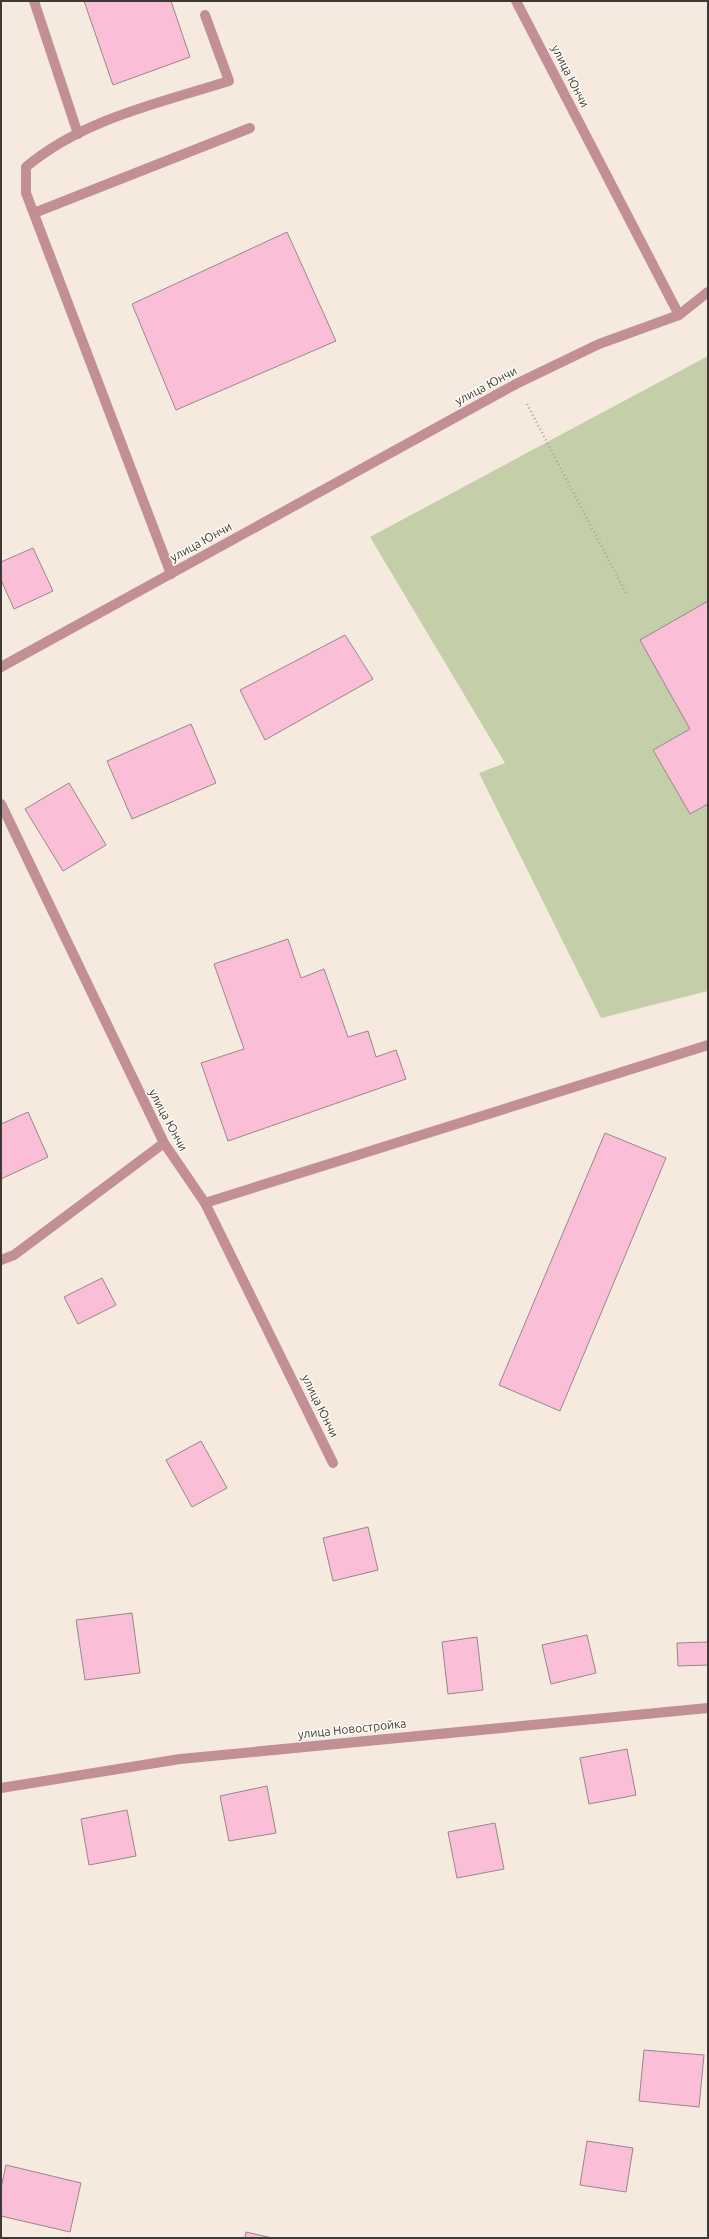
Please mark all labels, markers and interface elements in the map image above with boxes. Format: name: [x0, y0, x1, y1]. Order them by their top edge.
street label: улица Юнчи: [549, 42, 592, 109]
street label: улица Юнчи: [453, 364, 519, 407]
street label: улица Юнчи: [168, 519, 234, 564]
street label: улица Юнчи: [147, 1087, 190, 1153]
street label: улица Юнчи: [300, 1372, 341, 1439]
street label: улица Новостройка: [297, 1716, 407, 1741]

